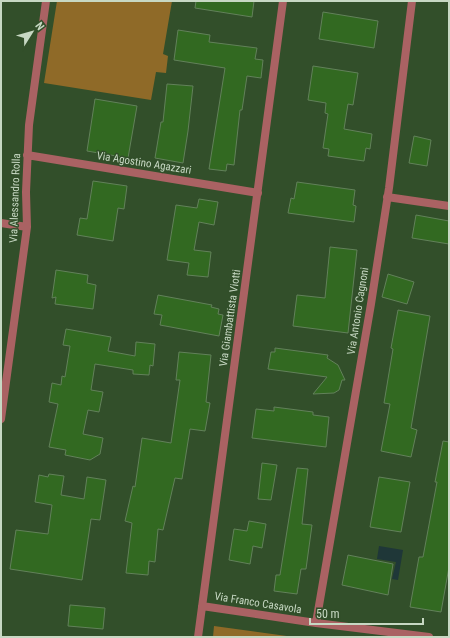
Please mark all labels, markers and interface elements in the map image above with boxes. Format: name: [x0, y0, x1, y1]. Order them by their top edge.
north arrow: [12, 12, 52, 52]
text: N: [32, 20, 47, 33]
street label: Via Agostino Agazzari: [96, 149, 192, 177]
street label: Via Alessandro Rolla: [7, 153, 23, 243]
street label: Via Antonio Cagnoni: [345, 266, 371, 356]
street label: Via Giambattista Viotti: [217, 269, 243, 367]
street label: Via Franco Casavola: [213, 590, 303, 616]
scale bar: [310, 600, 423, 626]
text: 50 m: [316, 607, 340, 621]

